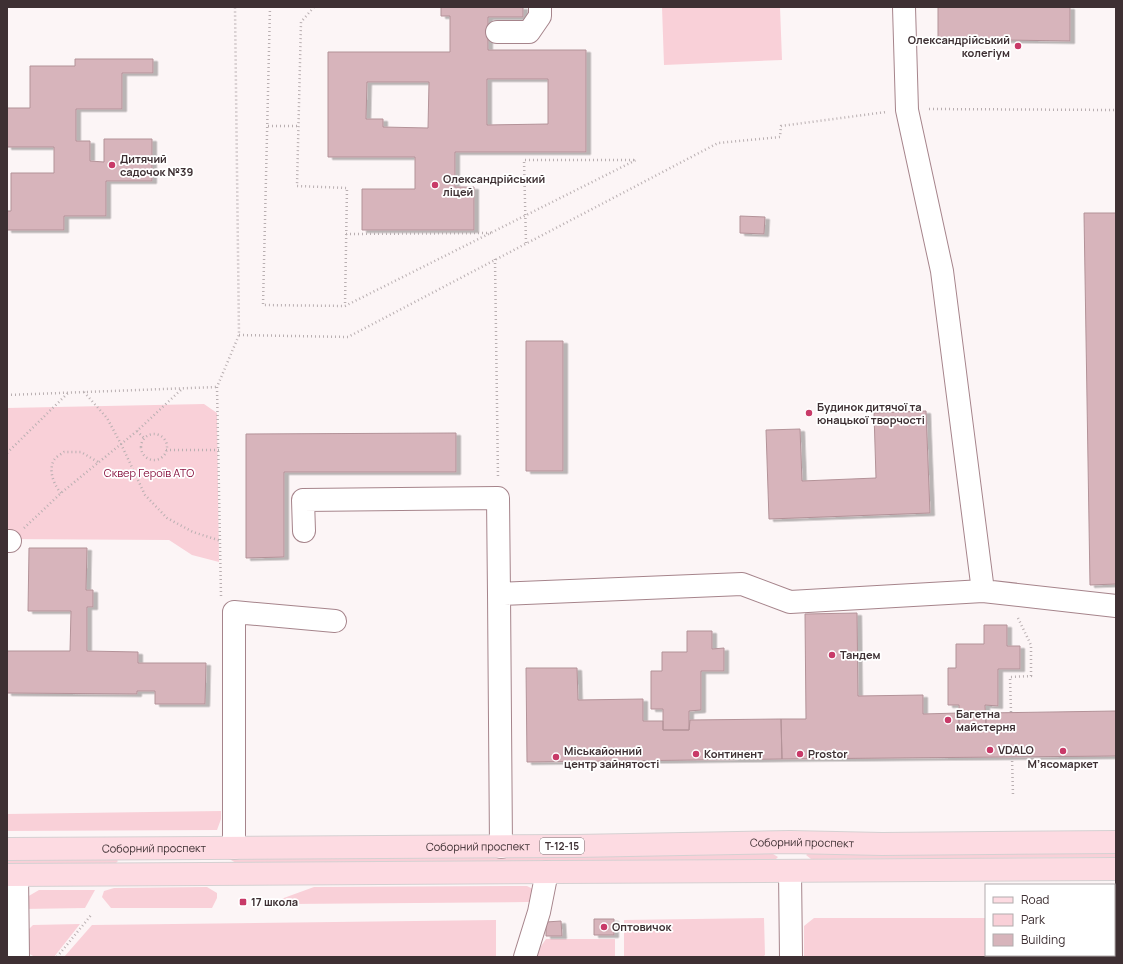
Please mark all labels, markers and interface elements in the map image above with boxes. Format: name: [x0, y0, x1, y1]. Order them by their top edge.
place label: Олександрійський колегіум: [908, 32, 1010, 60]
marker: Олександрійський колегіум: [1013, 41, 1023, 51]
place label: Дитячий садочок №39: [120, 151, 193, 179]
marker: Дитячий садочок №39: [107, 160, 117, 170]
place label: Олександрійський ліцей: [443, 171, 545, 199]
marker: Олександрійський ліцей: [430, 180, 440, 190]
place label: Будинок дитячої та юнацької творчості: [817, 399, 925, 427]
marker: Будинок дитячої та юнацької творчості: [804, 408, 814, 418]
park label: Сквер Героїв АТО: [104, 465, 194, 480]
place label: Тандем: [840, 647, 881, 662]
marker: Тандем: [827, 650, 837, 660]
place label: Багетна майстерня: [956, 706, 1016, 734]
marker: Багетна майстерня: [943, 715, 953, 725]
place label: VDALO: [998, 742, 1034, 757]
place label: Міськайонний центр зайнятості: [564, 743, 659, 771]
marker: VDALO: [985, 745, 995, 755]
place label: Континент: [704, 746, 763, 761]
place label: Prostor: [808, 746, 848, 761]
marker: Мʼясомаркет: [1058, 746, 1068, 756]
marker: Континент: [691, 749, 701, 759]
marker: Prostor: [795, 749, 805, 759]
marker: Міськайонний центр зайнятості: [551, 752, 561, 762]
place label: Мʼясомаркет: [1028, 756, 1099, 771]
street label: Соборний проспект: [750, 834, 855, 850]
street label: Соборний проспект: [426, 838, 531, 854]
road number: Т-12-15: [540, 838, 584, 854]
street label: Соборний проспект: [102, 840, 207, 855]
legend: [985, 884, 1115, 956]
text: Road: [1021, 891, 1049, 908]
place label: 17 школа: [251, 894, 298, 909]
marker: 17 школа: [238, 897, 248, 907]
text: Park: [1021, 911, 1046, 928]
place label: Оптовичок: [612, 919, 672, 934]
marker: Оптовичок: [599, 922, 609, 932]
text: Building: [1021, 931, 1065, 948]

